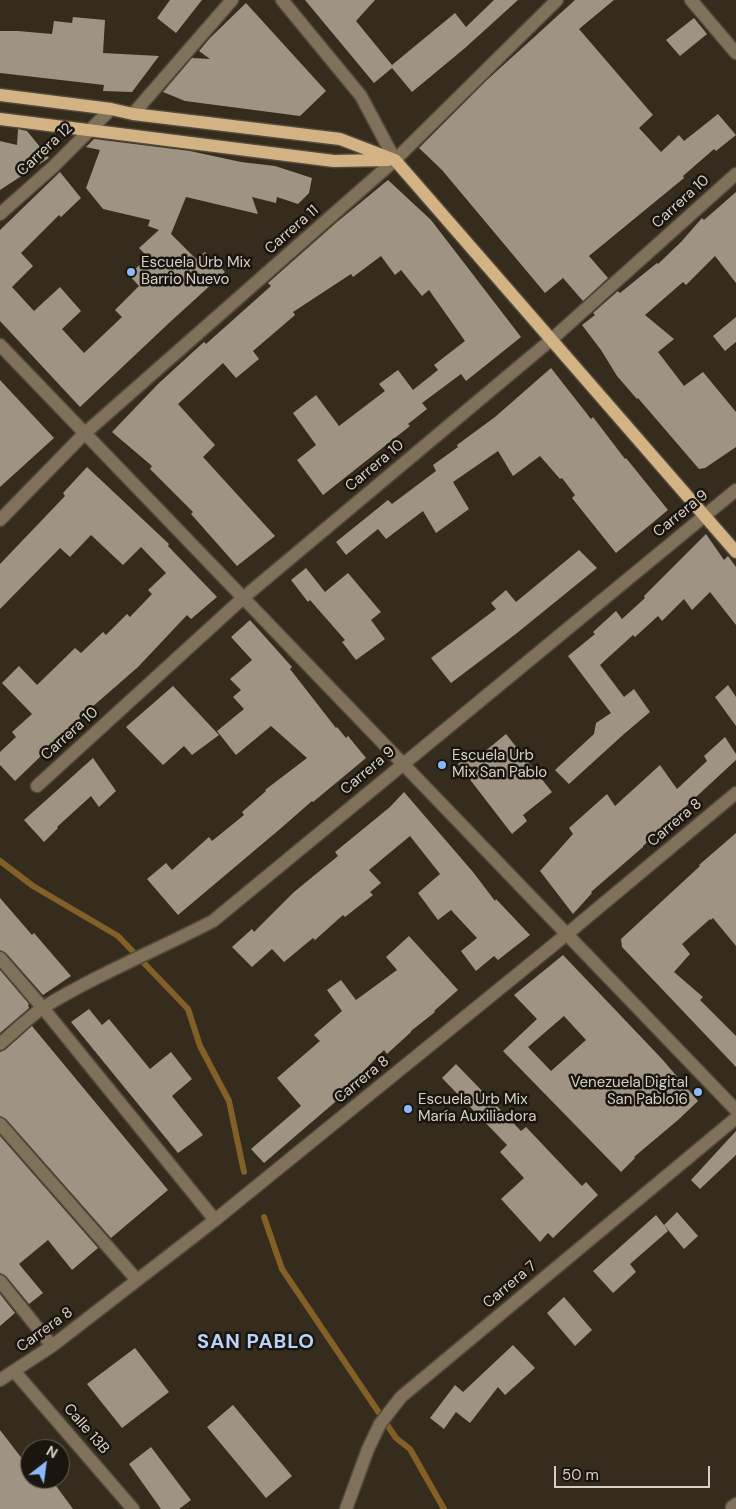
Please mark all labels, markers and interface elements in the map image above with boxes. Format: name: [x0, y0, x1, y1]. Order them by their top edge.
street label: Carrera 12: [14, 120, 76, 180]
street label: Carrera 10: [649, 172, 713, 232]
street label: Carrera 11: [261, 202, 323, 258]
place label: Escuela Urb Mix Barrio Nuevo: [141, 254, 251, 289]
marker: Escuela Urb Mix Barrio Nuevo: [125, 266, 137, 278]
street label: Carrera 10: [342, 436, 408, 496]
street label: Carrera 9: [650, 486, 712, 542]
street label: Carrera 10: [38, 704, 102, 764]
street label: Carrera 9: [337, 743, 399, 799]
place label: Escuela Urb Mix San Pablo: [452, 747, 547, 782]
marker: Escuela Urb Mix San Pablo: [436, 759, 448, 771]
street label: Carrera 8: [644, 795, 706, 851]
street label: Carrera 8: [331, 1053, 393, 1107]
place label: Venezuela Digital San Pablo16: [571, 1074, 688, 1109]
marker: Venezuela Digital San Pablo16: [692, 1086, 704, 1098]
place label: Escuela Urb Mix María Auxiliadora: [418, 1091, 536, 1126]
marker: Escuela Urb Mix María Auxiliadora: [402, 1103, 414, 1115]
street label: Carrera 7: [480, 1258, 540, 1312]
street label: Carrera 8: [13, 1304, 77, 1356]
district label: SAN PABLO: [196, 1331, 316, 1355]
street label: Calle 13B: [59, 1400, 113, 1458]
north arrow: [20, 1439, 70, 1489]
text: N: [43, 1442, 61, 1462]
scale bar: [556, 1456, 712, 1488]
text: 50 m: [562, 1465, 599, 1485]

